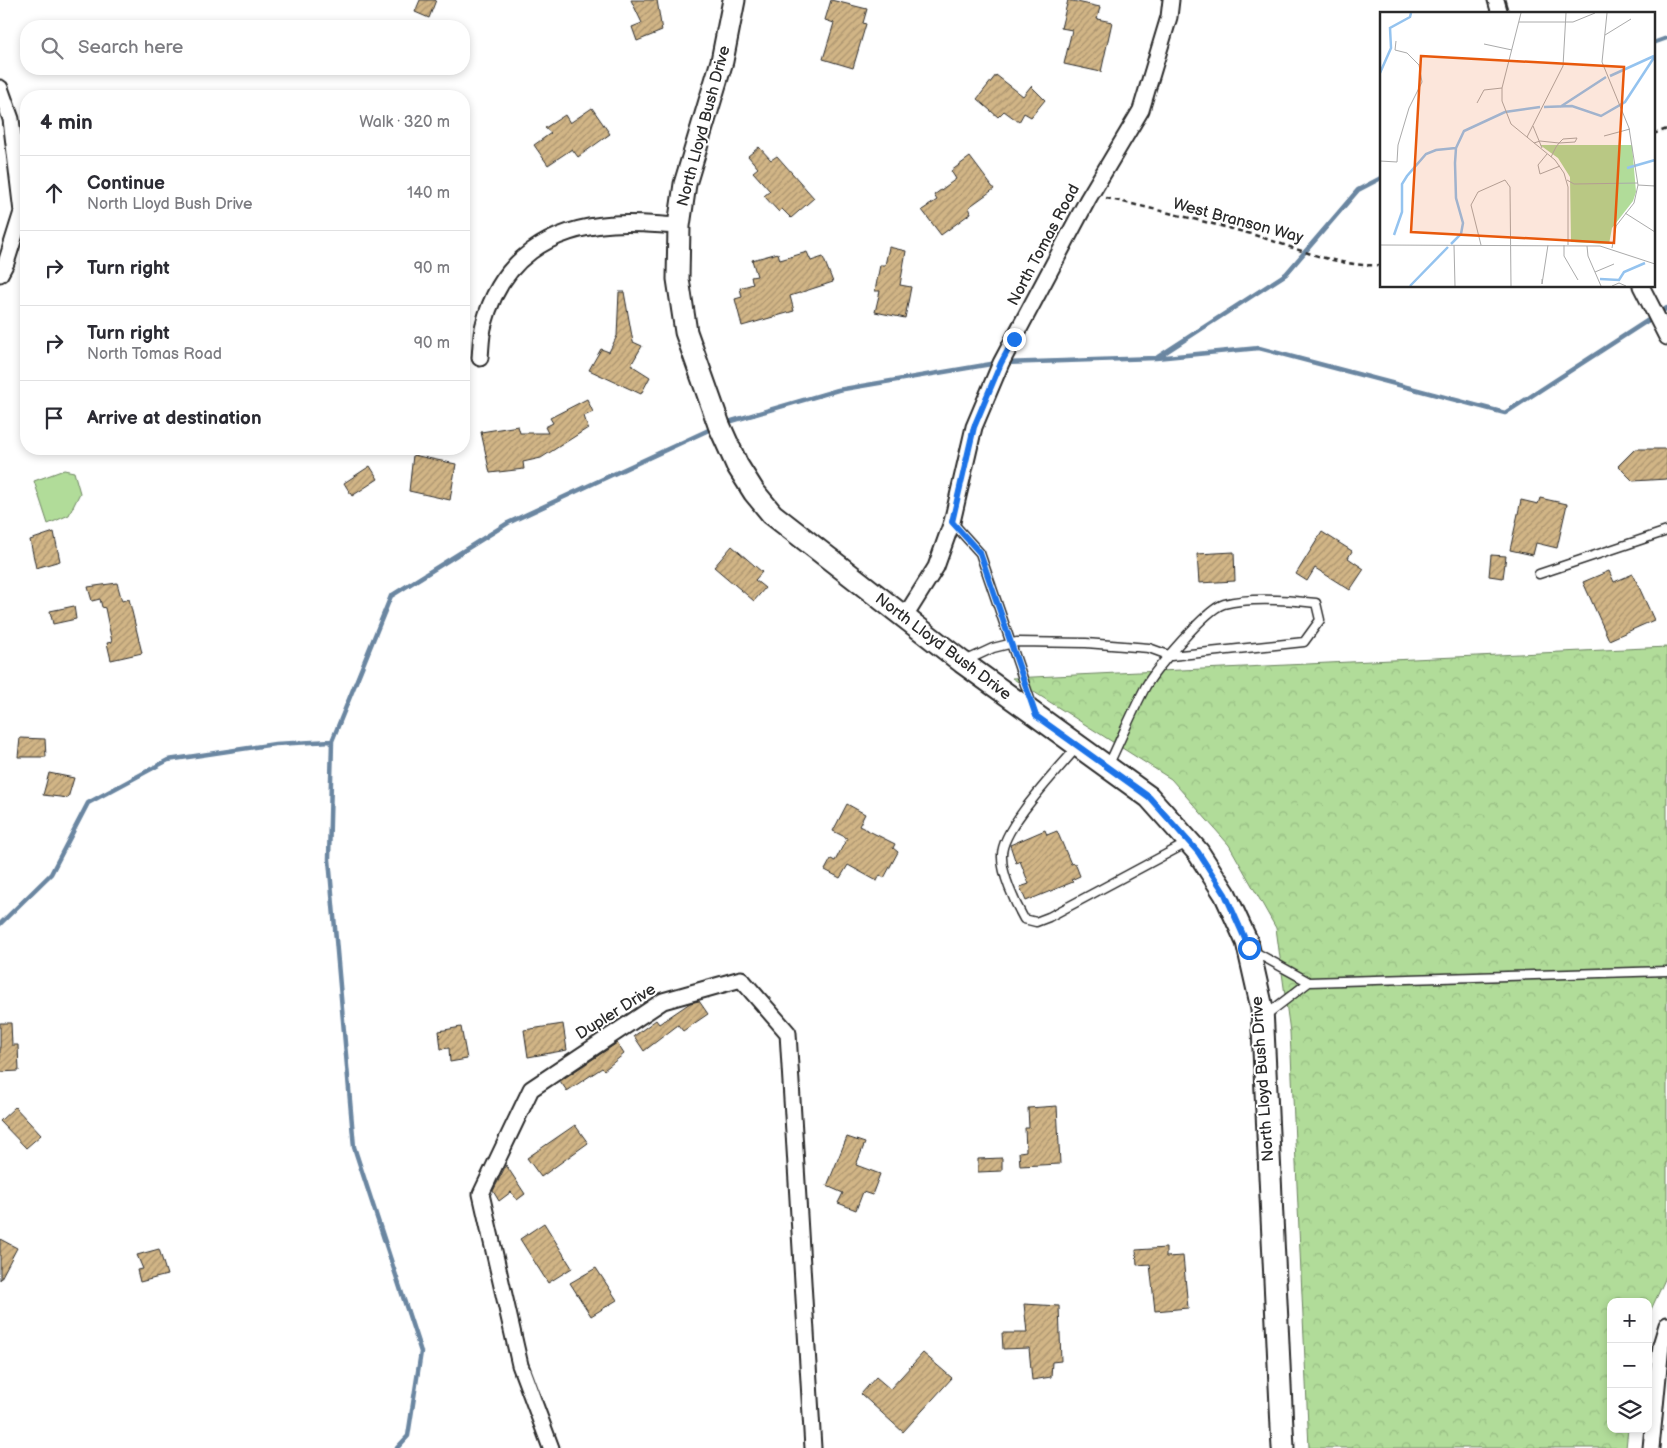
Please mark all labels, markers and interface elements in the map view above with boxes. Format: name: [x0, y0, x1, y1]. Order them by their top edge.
inset map: [1380, 12, 1654, 288]
search box: [20, 20, 470, 75]
icon: search: [38, 34, 66, 62]
text: Search here: [78, 36, 183, 59]
street label: North Lloyd Bush Drive: [673, 43, 735, 208]
text: 4 min: [40, 110, 93, 135]
text: Walk · 320 m: [359, 113, 450, 132]
text: Continue: [87, 172, 165, 195]
icon: ahead: [40, 179, 68, 207]
street label: North Tomas Road: [1004, 181, 1084, 309]
text: 140 m: [407, 184, 450, 203]
street label: West Branson Way: [1171, 194, 1306, 248]
text: North Lloyd Bush Drive: [87, 195, 253, 214]
icon: right: [40, 254, 68, 282]
text: Turn right: [87, 257, 170, 280]
text: 90 m: [414, 259, 450, 278]
text: Turn right: [87, 322, 170, 345]
route end: [1003, 328, 1026, 351]
icon: right: [40, 329, 68, 357]
text: 90 m: [414, 334, 450, 353]
text: North Tomas Road: [87, 345, 222, 364]
icon: arrive: [40, 404, 68, 432]
text: Arrive at destination: [87, 407, 262, 430]
street label: North Lloyd Bush Drive: [871, 590, 1015, 705]
route start: [1238, 937, 1261, 960]
street label: Dupler Drive: [573, 980, 660, 1044]
street label: North Lloyd Bush Drive: [1248, 995, 1278, 1162]
map controls: [1607, 1298, 1652, 1433]
button: +: [1607, 1298, 1652, 1343]
button: −: [1607, 1343, 1652, 1388]
button: layers: [1607, 1388, 1652, 1433]

